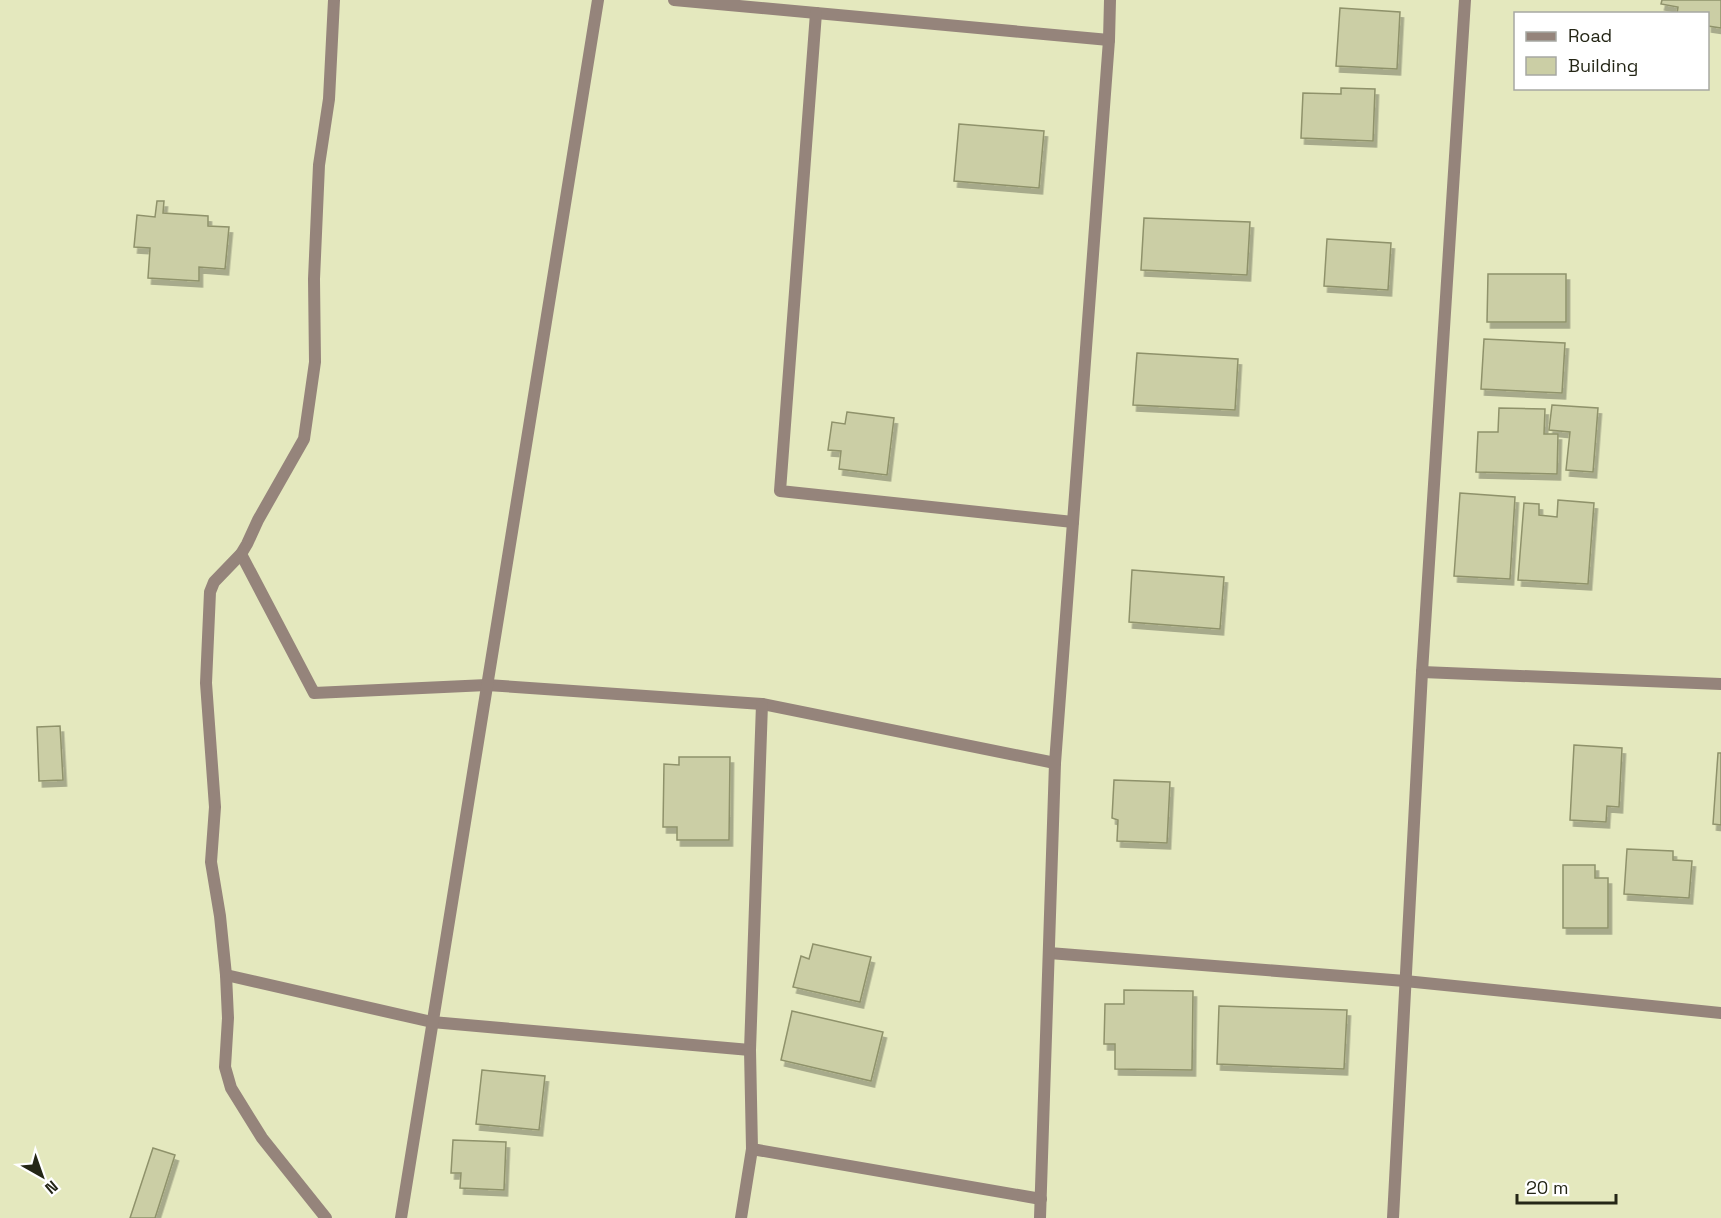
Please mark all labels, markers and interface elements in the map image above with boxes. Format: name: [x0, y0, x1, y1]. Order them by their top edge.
legend: [1514, 12, 1709, 90]
text: Road: [1568, 24, 1612, 47]
text: Building: [1568, 54, 1638, 77]
north arrow: [12, 1146, 72, 1206]
scale bar: [1517, 1167, 1616, 1205]
text: N: [40, 1176, 62, 1199]
text: 20 m: [1526, 1176, 1569, 1199]

